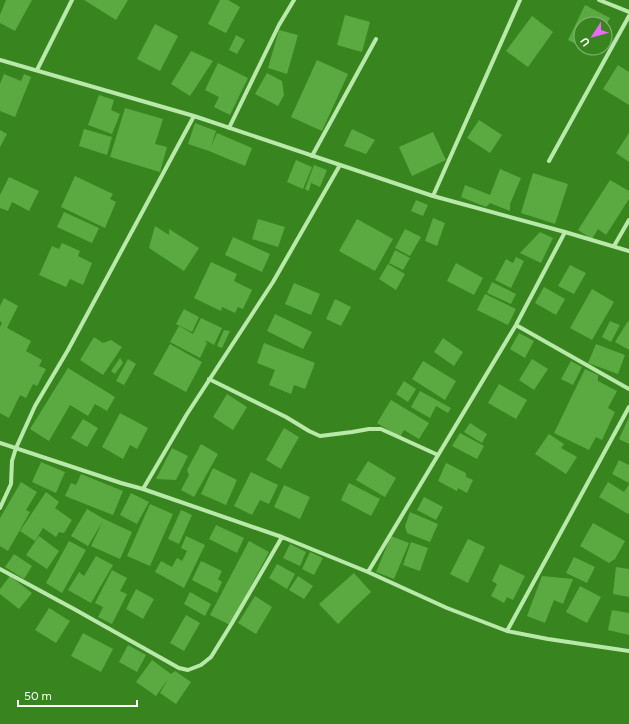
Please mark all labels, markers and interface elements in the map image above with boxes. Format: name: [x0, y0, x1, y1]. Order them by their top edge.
north arrow: [573, 16, 613, 56]
text: U: [578, 34, 593, 49]
scale bar: [18, 682, 137, 708]
text: 50 m: [24, 689, 52, 703]

